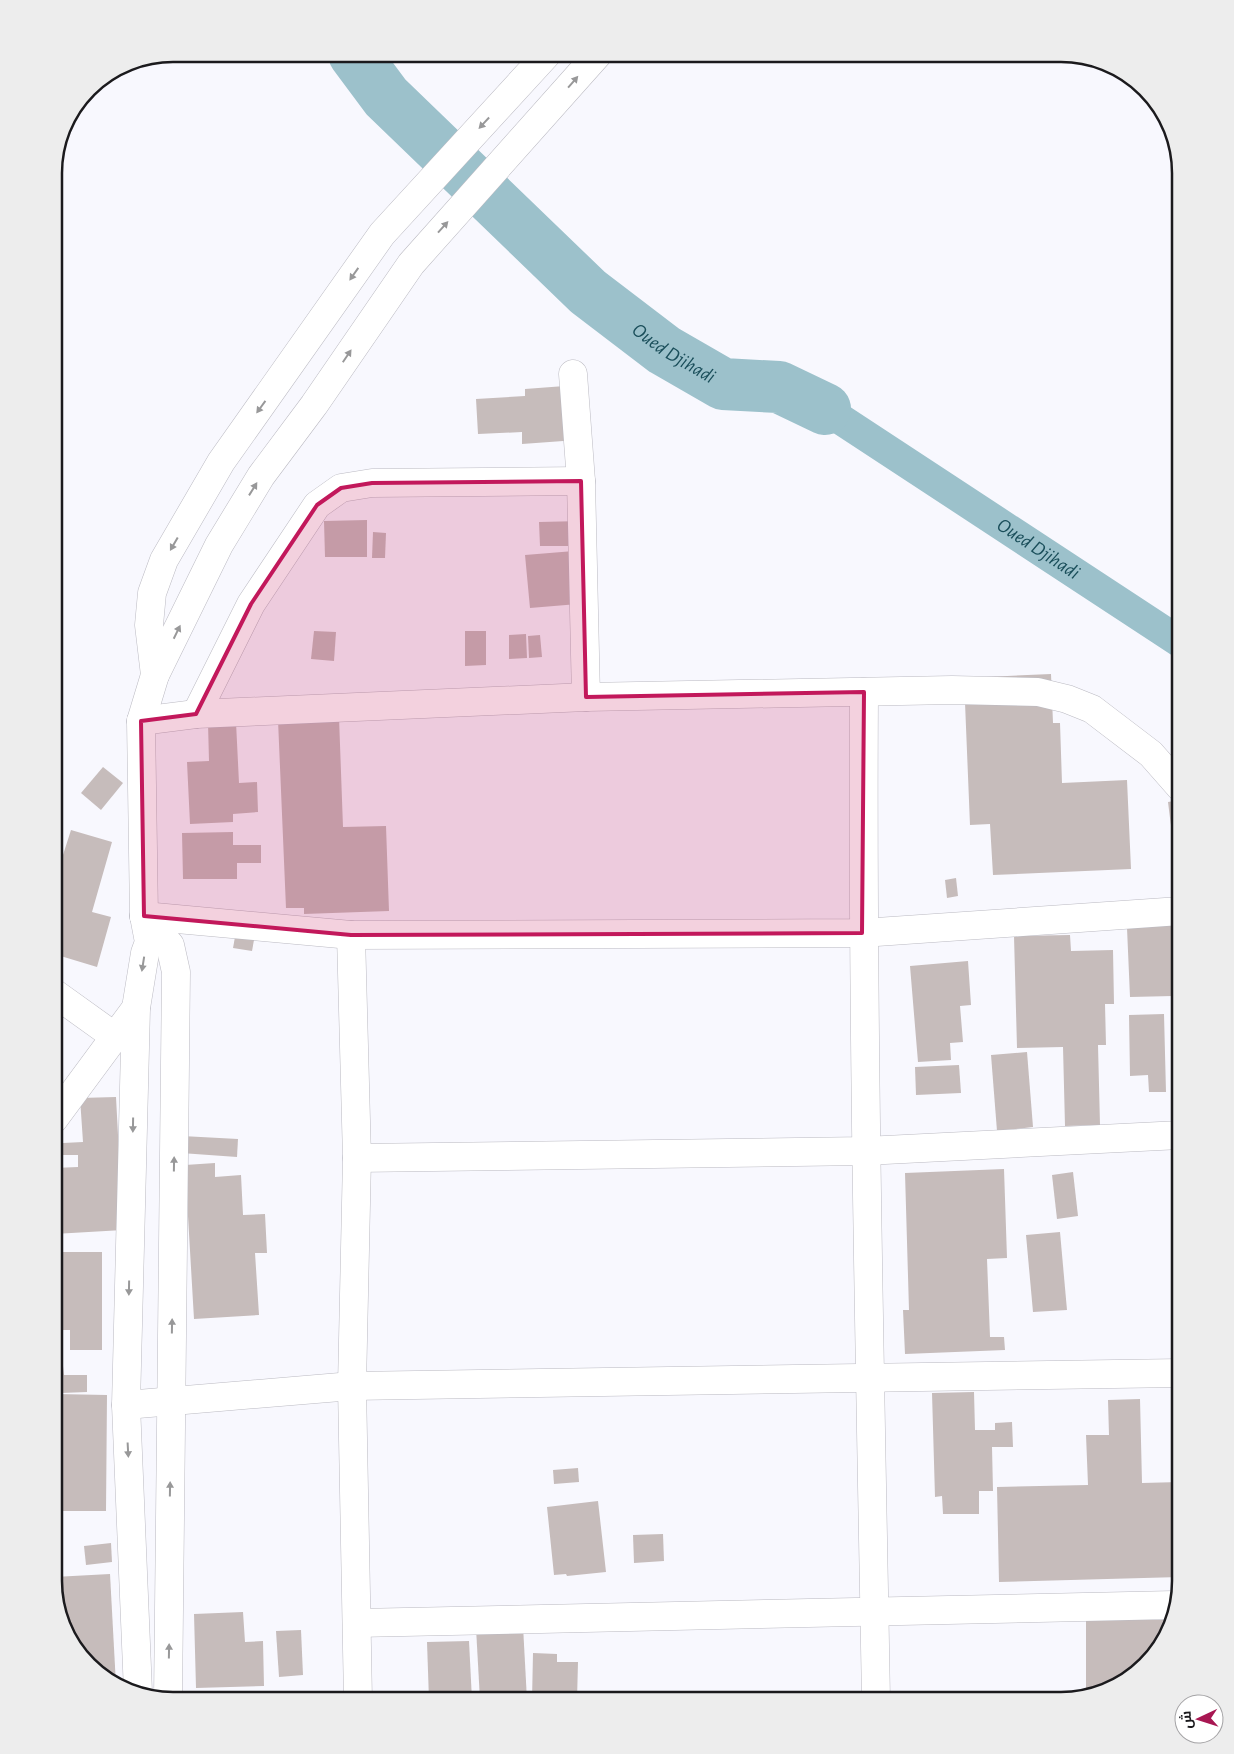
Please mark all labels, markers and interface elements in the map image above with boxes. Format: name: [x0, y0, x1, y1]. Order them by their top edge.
one-way arrow: [567, 77, 579, 89]
one-way arrow: [479, 117, 490, 129]
one-way arrow: [437, 222, 449, 234]
one-way arrow: [349, 267, 359, 281]
water label: Oued Djihadi: [628, 320, 719, 387]
one-way arrow: [342, 349, 352, 363]
one-way arrow: [256, 400, 266, 414]
one-way arrow: [249, 482, 258, 495]
water label: Oued Djihadi: [993, 515, 1083, 583]
one-way arrow: [169, 537, 178, 550]
one-way arrow: [172, 624, 181, 639]
one-way arrow: [139, 956, 147, 972]
one-way arrow: [129, 1118, 137, 1134]
one-way arrow: [170, 1156, 178, 1172]
one-way arrow: [125, 1280, 133, 1296]
one-way arrow: [168, 1318, 176, 1334]
one-way arrow: [124, 1443, 132, 1459]
one-way arrow: [166, 1481, 174, 1497]
one-way arrow: [165, 1643, 173, 1659]
north arrow: [1174, 1694, 1224, 1744]
text: ش: [1177, 1710, 1196, 1729]

